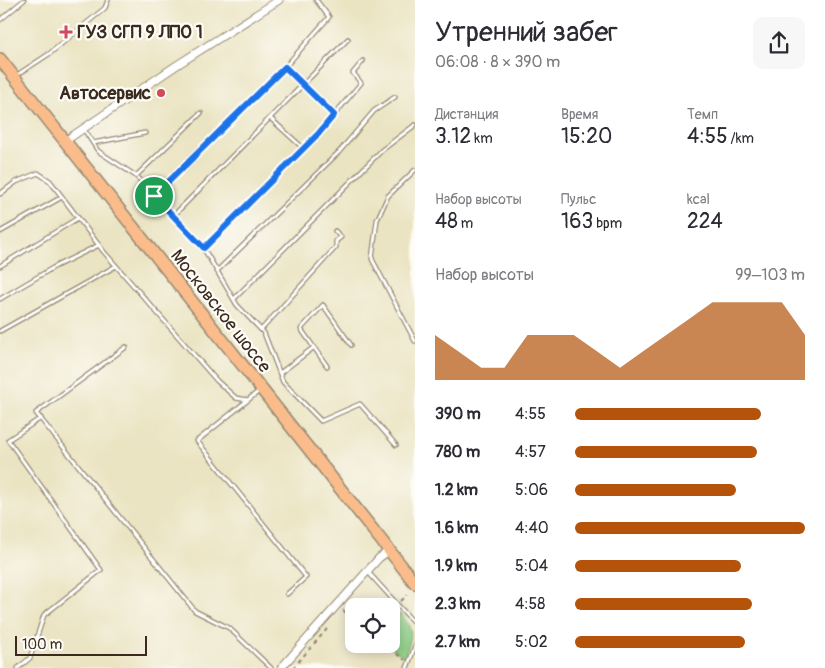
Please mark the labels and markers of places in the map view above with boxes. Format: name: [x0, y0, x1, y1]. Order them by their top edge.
place label: ГУЗ СГП 9 ЛПО 1: [77, 21, 203, 44]
marker: ГУЗ СГП 9 ЛПО 1: [59, 25, 73, 39]
place label: Автосервис: [59, 82, 151, 105]
marker: Автосервис: [155, 87, 167, 99]
pin: [133, 175, 175, 217]

